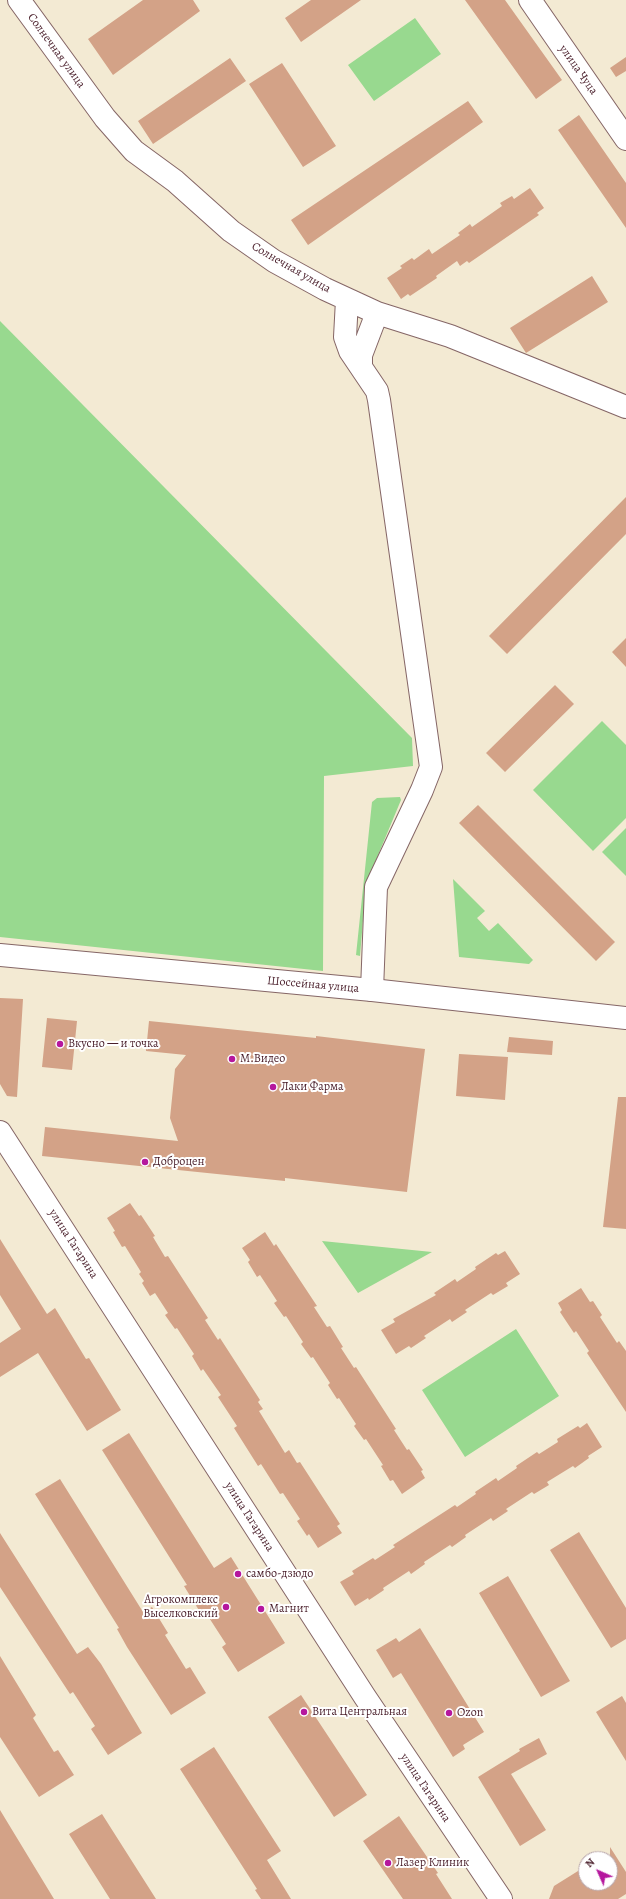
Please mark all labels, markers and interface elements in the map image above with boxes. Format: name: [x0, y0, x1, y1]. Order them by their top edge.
street label: Солнечная улица: [24, 11, 88, 91]
street label: улица Чуца: [556, 42, 600, 98]
street label: Солнечная улица: [249, 240, 333, 296]
street label: Шоссейная улица: [266, 974, 360, 996]
place label: Вкусно — и точка: [68, 1037, 159, 1051]
marker: Вкусно — и точка: [55, 1039, 65, 1049]
place label: М.Видео: [240, 1052, 285, 1066]
marker: М.Видео: [227, 1054, 237, 1064]
place label: Лаки Фарма: [281, 1080, 344, 1094]
marker: Лаки Фарма: [268, 1082, 278, 1092]
place label: Доброцен: [153, 1155, 205, 1169]
marker: Доброцен: [140, 1157, 150, 1167]
street label: улица Гагарина: [45, 1206, 101, 1282]
street label: улица Гагарина: [221, 1479, 277, 1555]
place label: самбо-дзюдо: [246, 1567, 313, 1581]
marker: самбо-дзюдо: [233, 1569, 243, 1579]
place label: Агрокомплекс Выселковский: [143, 1593, 218, 1621]
marker: Агрокомплекс Выселковский: [221, 1602, 231, 1612]
place label: Магнит: [269, 1602, 309, 1616]
marker: Магнит: [256, 1604, 266, 1614]
place label: Вита Центральная: [312, 1705, 407, 1719]
place label: Ozon: [457, 1706, 483, 1720]
marker: Вита Центральная: [299, 1707, 309, 1717]
marker: Ozon: [444, 1708, 454, 1718]
street label: улица Гагарина: [397, 1751, 453, 1825]
north arrow: [578, 1851, 618, 1891]
text: N: [582, 1855, 598, 1871]
place label: Лазер Клиник: [396, 1856, 469, 1870]
marker: Лазер Клиник: [383, 1858, 393, 1868]

